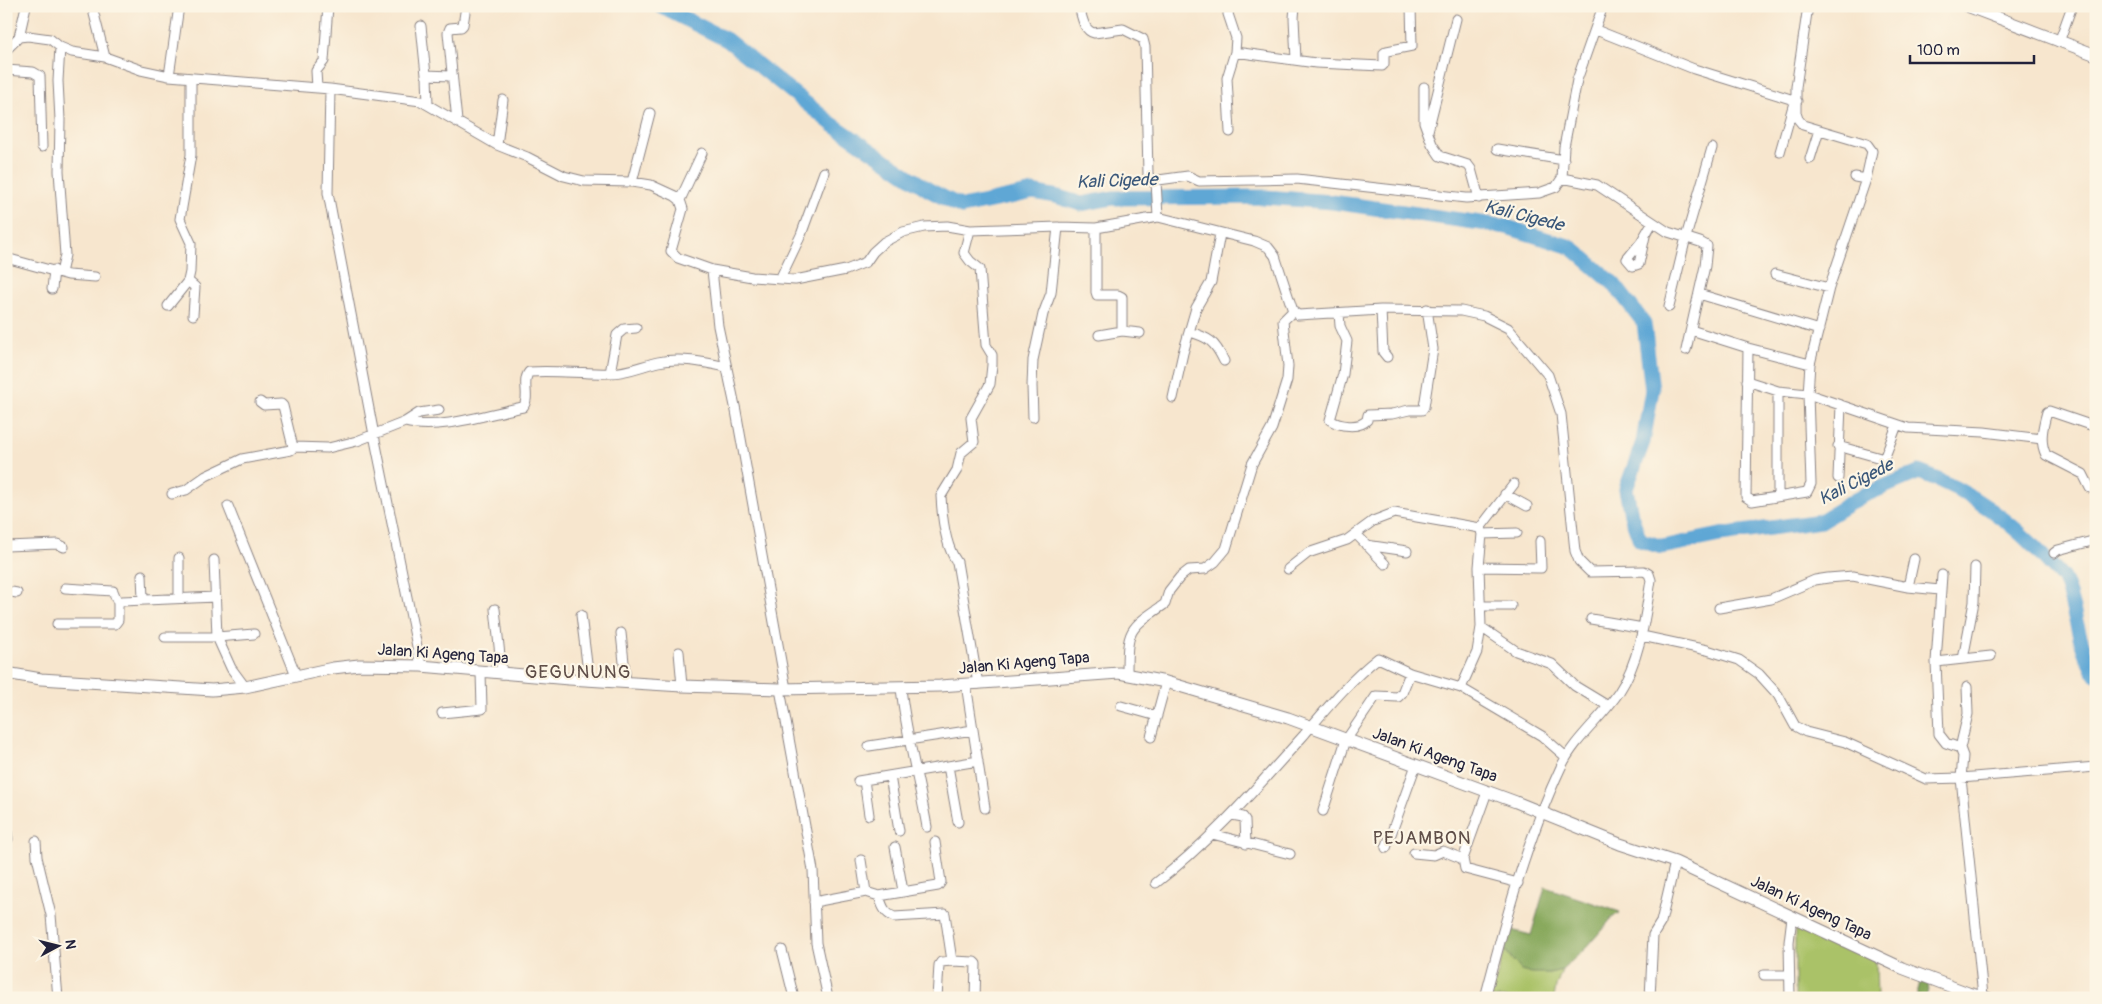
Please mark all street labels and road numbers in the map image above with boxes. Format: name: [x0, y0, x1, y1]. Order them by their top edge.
street label: Jalan Ki Ageng Tapa: [377, 639, 509, 669]
street label: Jalan Ki Ageng Tapa: [958, 647, 1090, 679]
street label: Jalan Ki Ageng Tapa: [1370, 723, 1500, 787]
street label: Jalan Ki Ageng Tapa: [1747, 871, 1875, 945]

